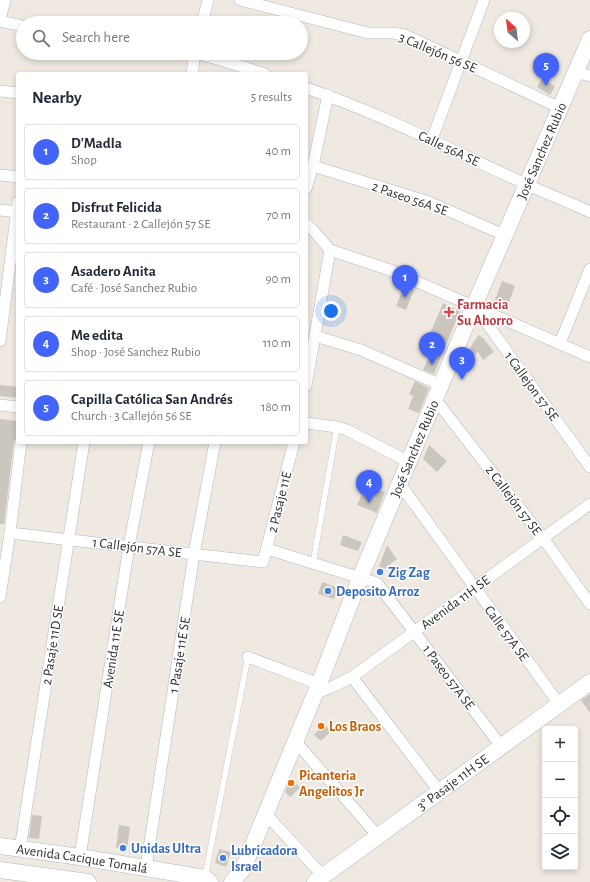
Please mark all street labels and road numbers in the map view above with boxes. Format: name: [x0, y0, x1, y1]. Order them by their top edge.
street label: 3 Callejón 56 SE: [397, 30, 479, 76]
street label: José Sanchez Rubio: [515, 100, 570, 202]
street label: Calle 56A SE: [416, 129, 481, 169]
street label: 2 Paseo 56A SE: [370, 179, 450, 219]
street label: 1 Callejon 57 SE: [502, 349, 561, 424]
street label: José Sanchez Rubio: [389, 398, 442, 500]
street label: 2 Callejón 57 SE: [483, 463, 544, 538]
street label: 2 Pasaje 11E: [266, 470, 294, 534]
street label: 1 Callejón 57A SE: [92, 536, 182, 560]
street label: Avenida 11H SE: [418, 573, 493, 632]
street label: Calle 57A SE: [481, 603, 531, 664]
street label: 2 Pasaje 11D SE: [40, 604, 66, 686]
street label: Avenida 11E SE: [101, 609, 127, 689]
street label: 1 Pasaje 11E SE: [167, 616, 193, 694]
street label: 1 Paseo 57A SE: [420, 643, 477, 713]
street label: 3° Pasaje 11H SE: [415, 752, 492, 813]
street label: Avenida Cacique Tomalá: [15, 842, 149, 876]

